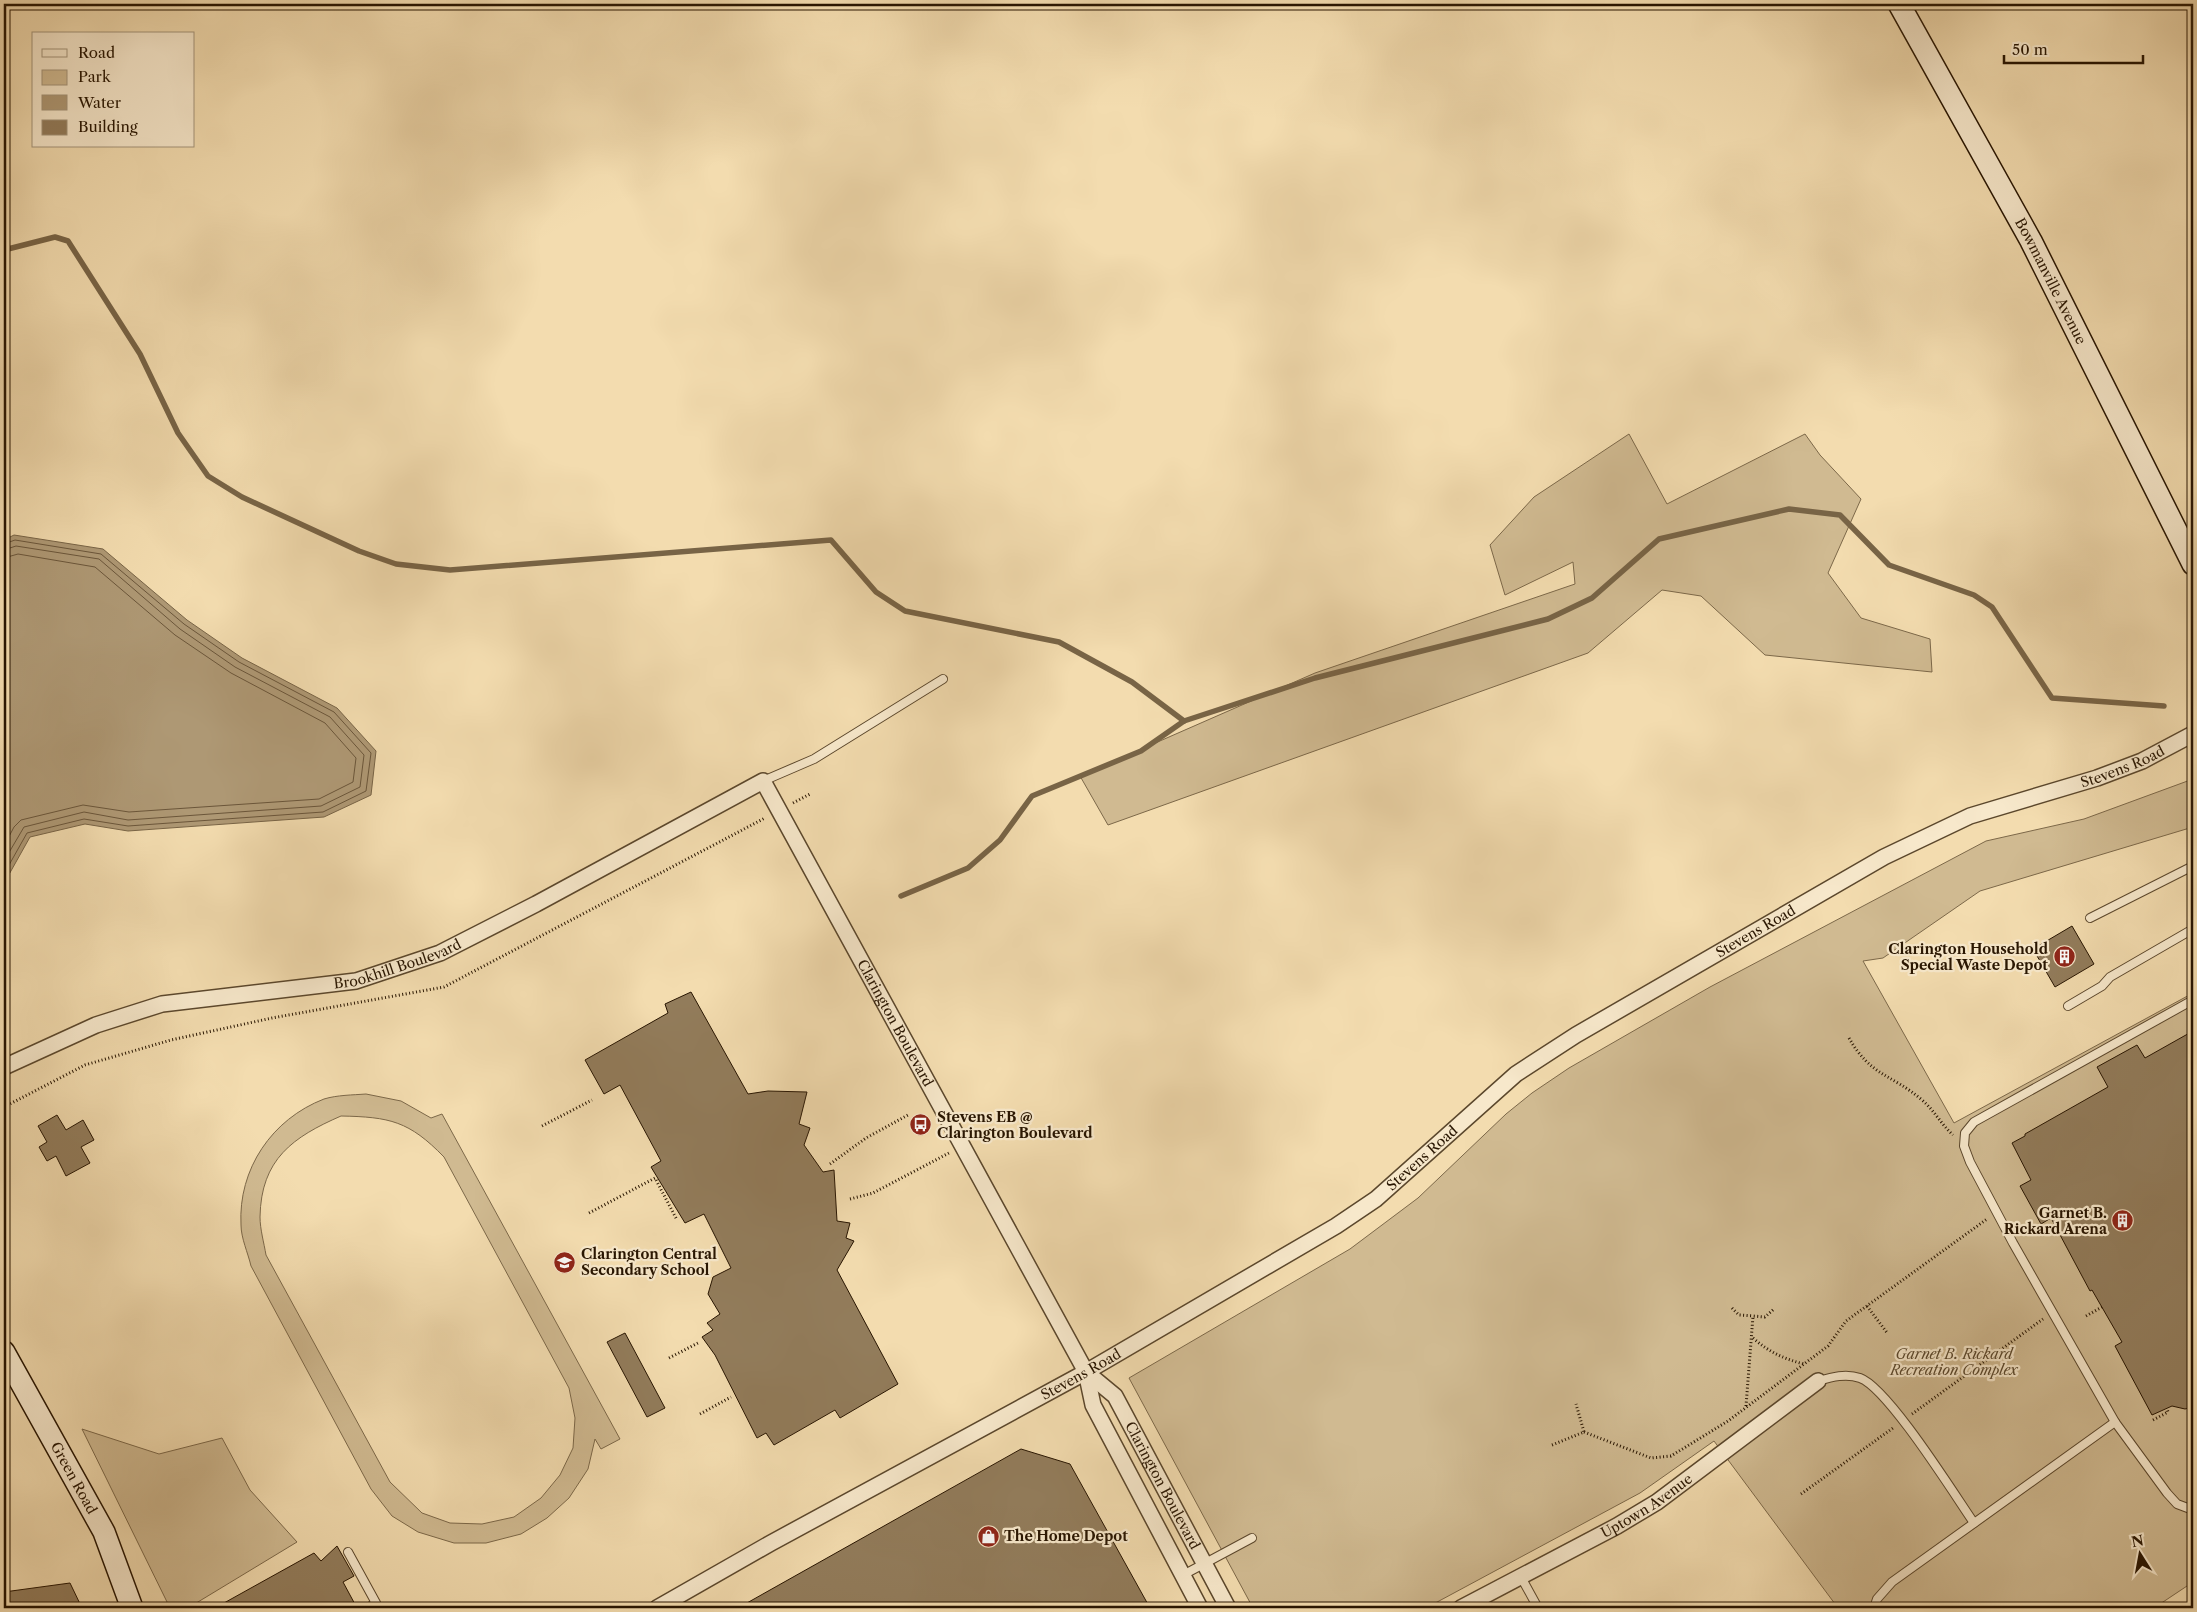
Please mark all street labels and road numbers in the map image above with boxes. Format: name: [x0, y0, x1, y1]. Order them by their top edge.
street label: Bowmanville Avenue: [2011, 215, 2090, 347]
street label: Stevens Road: [2078, 741, 2168, 791]
street label: Stevens Road: [1712, 901, 1799, 961]
street label: Brookhill Boulevard: [333, 935, 464, 993]
street label: Clarington Boulevard: [853, 956, 937, 1090]
street label: Stevens Road: [1383, 1121, 1462, 1194]
street label: Stevens Road: [1038, 1344, 1125, 1404]
street label: Clarington Boulevard: [1121, 1418, 1204, 1553]
street label: Green Road: [47, 1439, 101, 1518]
street label: Uptown Avenue: [1598, 1470, 1696, 1542]

